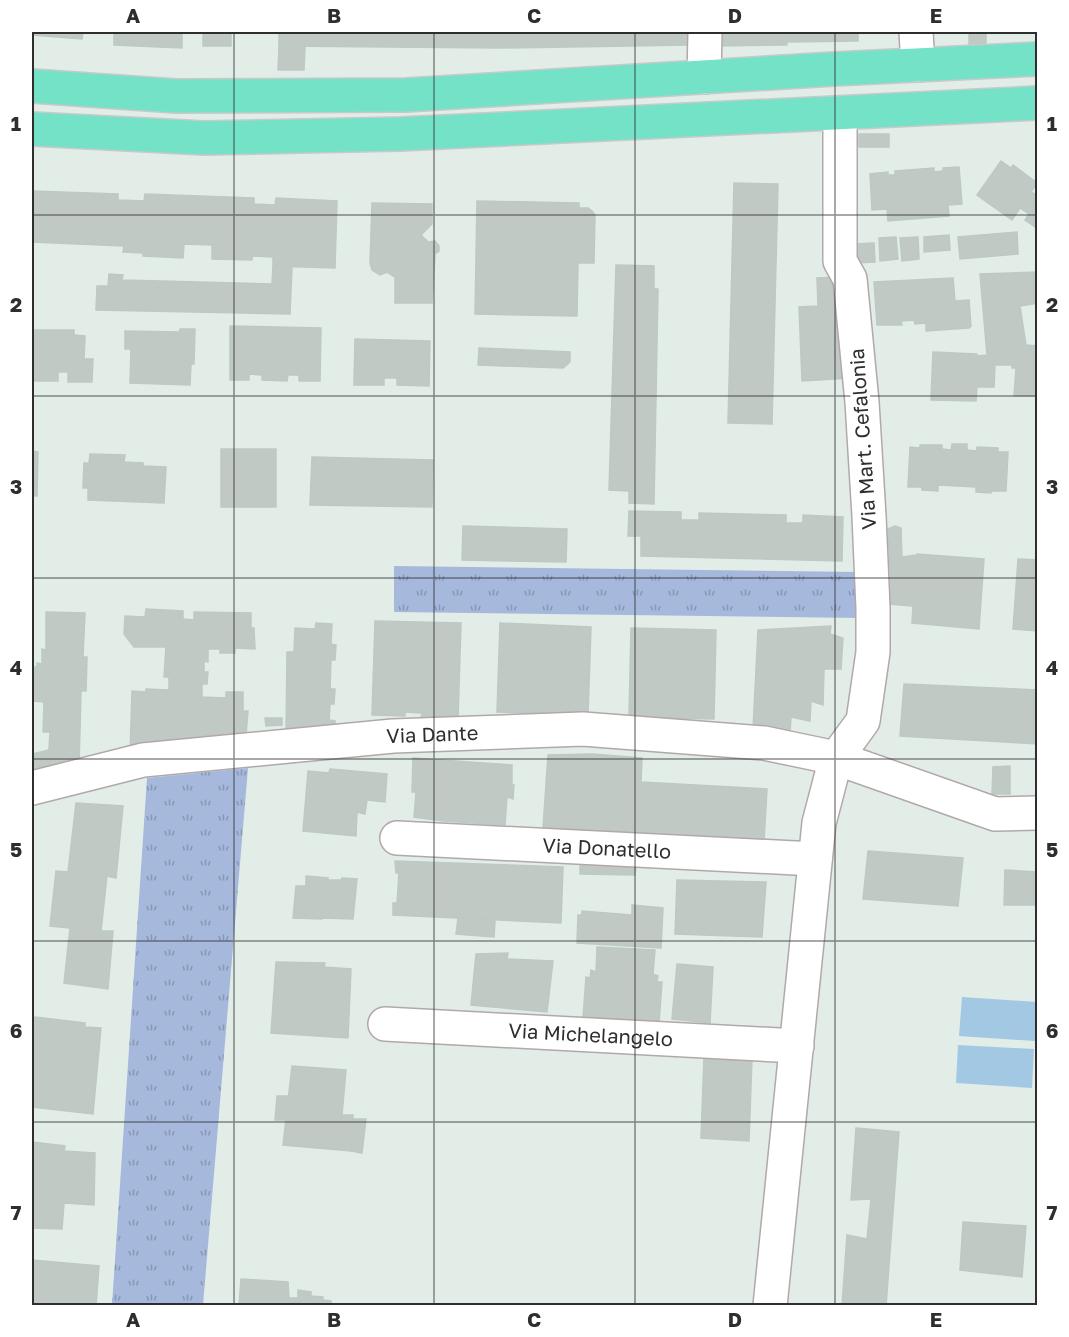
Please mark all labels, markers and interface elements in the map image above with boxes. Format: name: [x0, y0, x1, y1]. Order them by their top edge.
text: A: [126, 3, 140, 27]
text: B: [327, 3, 341, 27]
text: C: [527, 3, 541, 27]
text: D: [728, 3, 742, 27]
text: E: [930, 3, 942, 27]
text: 1: [11, 111, 21, 135]
text: 1: [1047, 111, 1057, 135]
text: 2: [10, 292, 22, 316]
text: 2: [1046, 292, 1058, 316]
street label: Via Mart. Cefalonia: [844, 348, 880, 531]
text: 3: [10, 474, 22, 498]
text: 3: [1046, 474, 1058, 498]
text: 4: [10, 655, 22, 679]
text: 4: [1046, 655, 1058, 679]
street label: Via Dante: [386, 720, 479, 747]
street label: Via Donatello: [542, 832, 672, 863]
text: 5: [10, 837, 22, 861]
text: 5: [1046, 837, 1058, 861]
text: 6: [10, 1018, 22, 1042]
street label: Via Michelangelo: [508, 1018, 674, 1050]
text: 6: [1046, 1018, 1058, 1042]
text: 7: [11, 1200, 22, 1224]
text: 7: [1047, 1200, 1058, 1224]
text: A: [126, 1307, 140, 1331]
text: B: [327, 1307, 341, 1331]
text: C: [527, 1307, 541, 1331]
text: D: [728, 1307, 742, 1331]
text: E: [930, 1307, 942, 1331]

